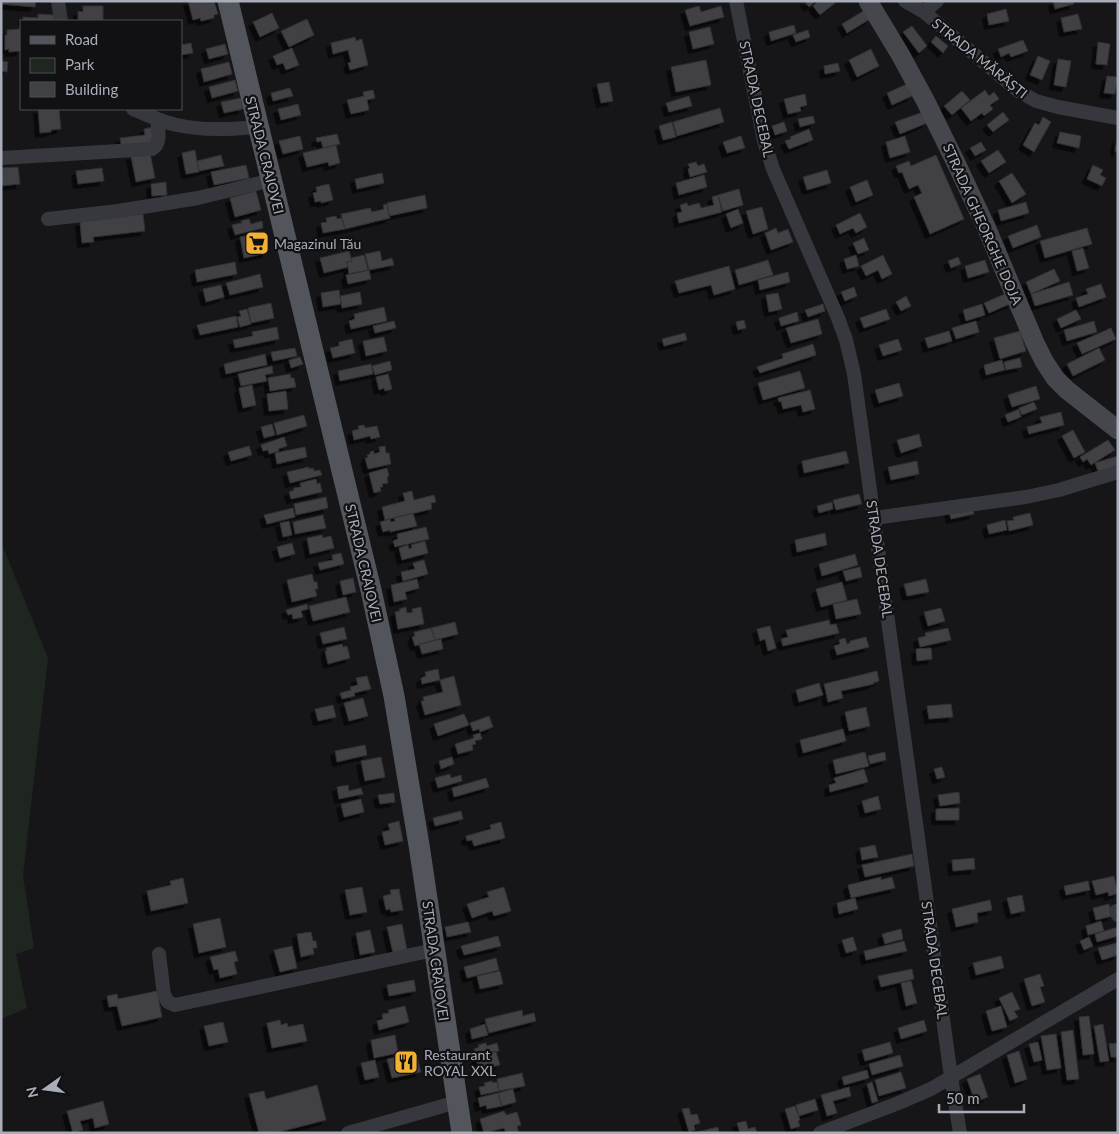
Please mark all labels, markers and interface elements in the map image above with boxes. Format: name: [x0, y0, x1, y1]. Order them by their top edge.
street label: STRADA MĂRĂȘTI: [929, 14, 1031, 102]
legend: [20, 20, 182, 110]
text: Road: [65, 30, 98, 48]
street label: STRADA DECEBAL: [736, 39, 778, 159]
text: Park: [65, 55, 95, 73]
text: Building: [65, 80, 118, 98]
street label: STRADA CRAIOVEI: [242, 94, 288, 216]
street label: STRADA GHEORGHE DOJA: [940, 141, 1027, 308]
supermarket icon: Magazinul Tău: [244, 230, 270, 256]
place label: Magazinul Tău: [274, 235, 361, 252]
street label: STRADA DECEBAL: [863, 499, 897, 619]
street label: STRADA CRAIOVEI: [342, 502, 386, 624]
street label: STRADA CRAIOVEI: [419, 900, 453, 1022]
street label: STRADA DECEBAL: [918, 900, 952, 1020]
place label: Restaurant ROYAL XXL: [424, 1046, 496, 1079]
restaurant icon: Restaurant ROYAL XXL: [393, 1049, 419, 1075]
north arrow: [20, 1064, 70, 1114]
scale bar: [939, 1082, 1024, 1114]
text: N: [22, 1085, 41, 1100]
text: 50 m: [946, 1089, 980, 1107]

